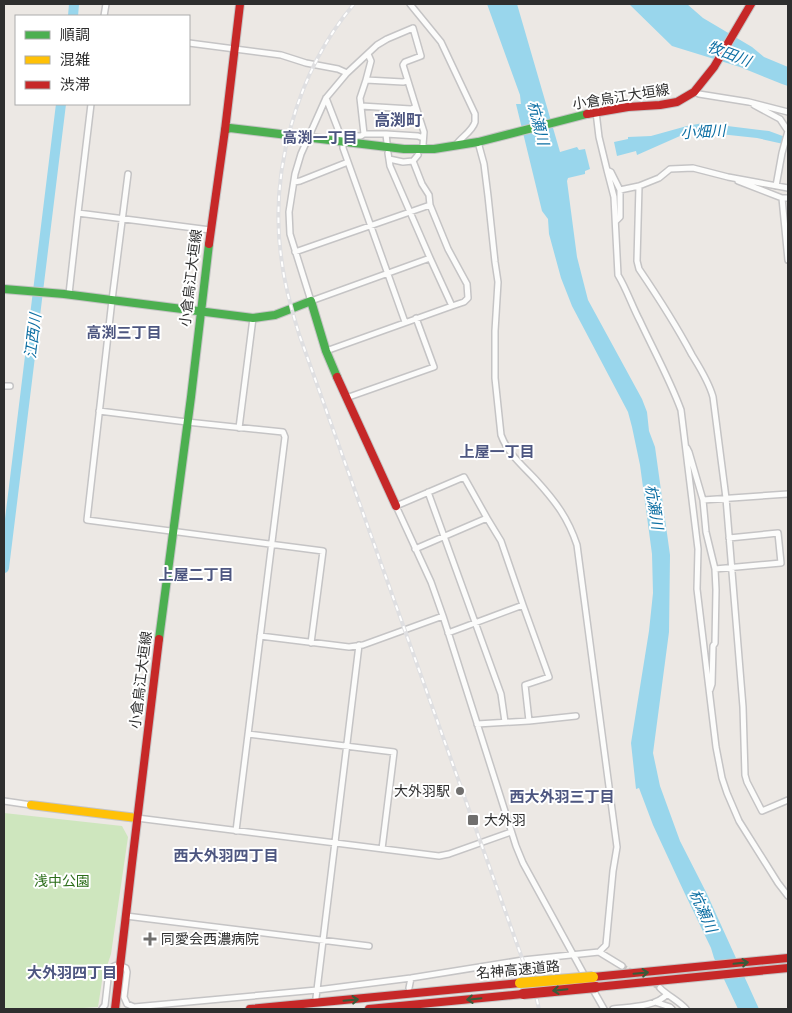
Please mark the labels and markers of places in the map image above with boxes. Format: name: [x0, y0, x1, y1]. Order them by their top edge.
place label: 大外羽駅: [394, 783, 450, 800]
marker: 大外羽駅: [454, 785, 466, 797]
place label: 大外羽: [484, 812, 526, 829]
marker: 大外羽: [466, 813, 480, 827]
place label: 同愛会西濃病院: [161, 931, 259, 948]
marker: 同愛会西濃病院: [143, 932, 157, 946]

